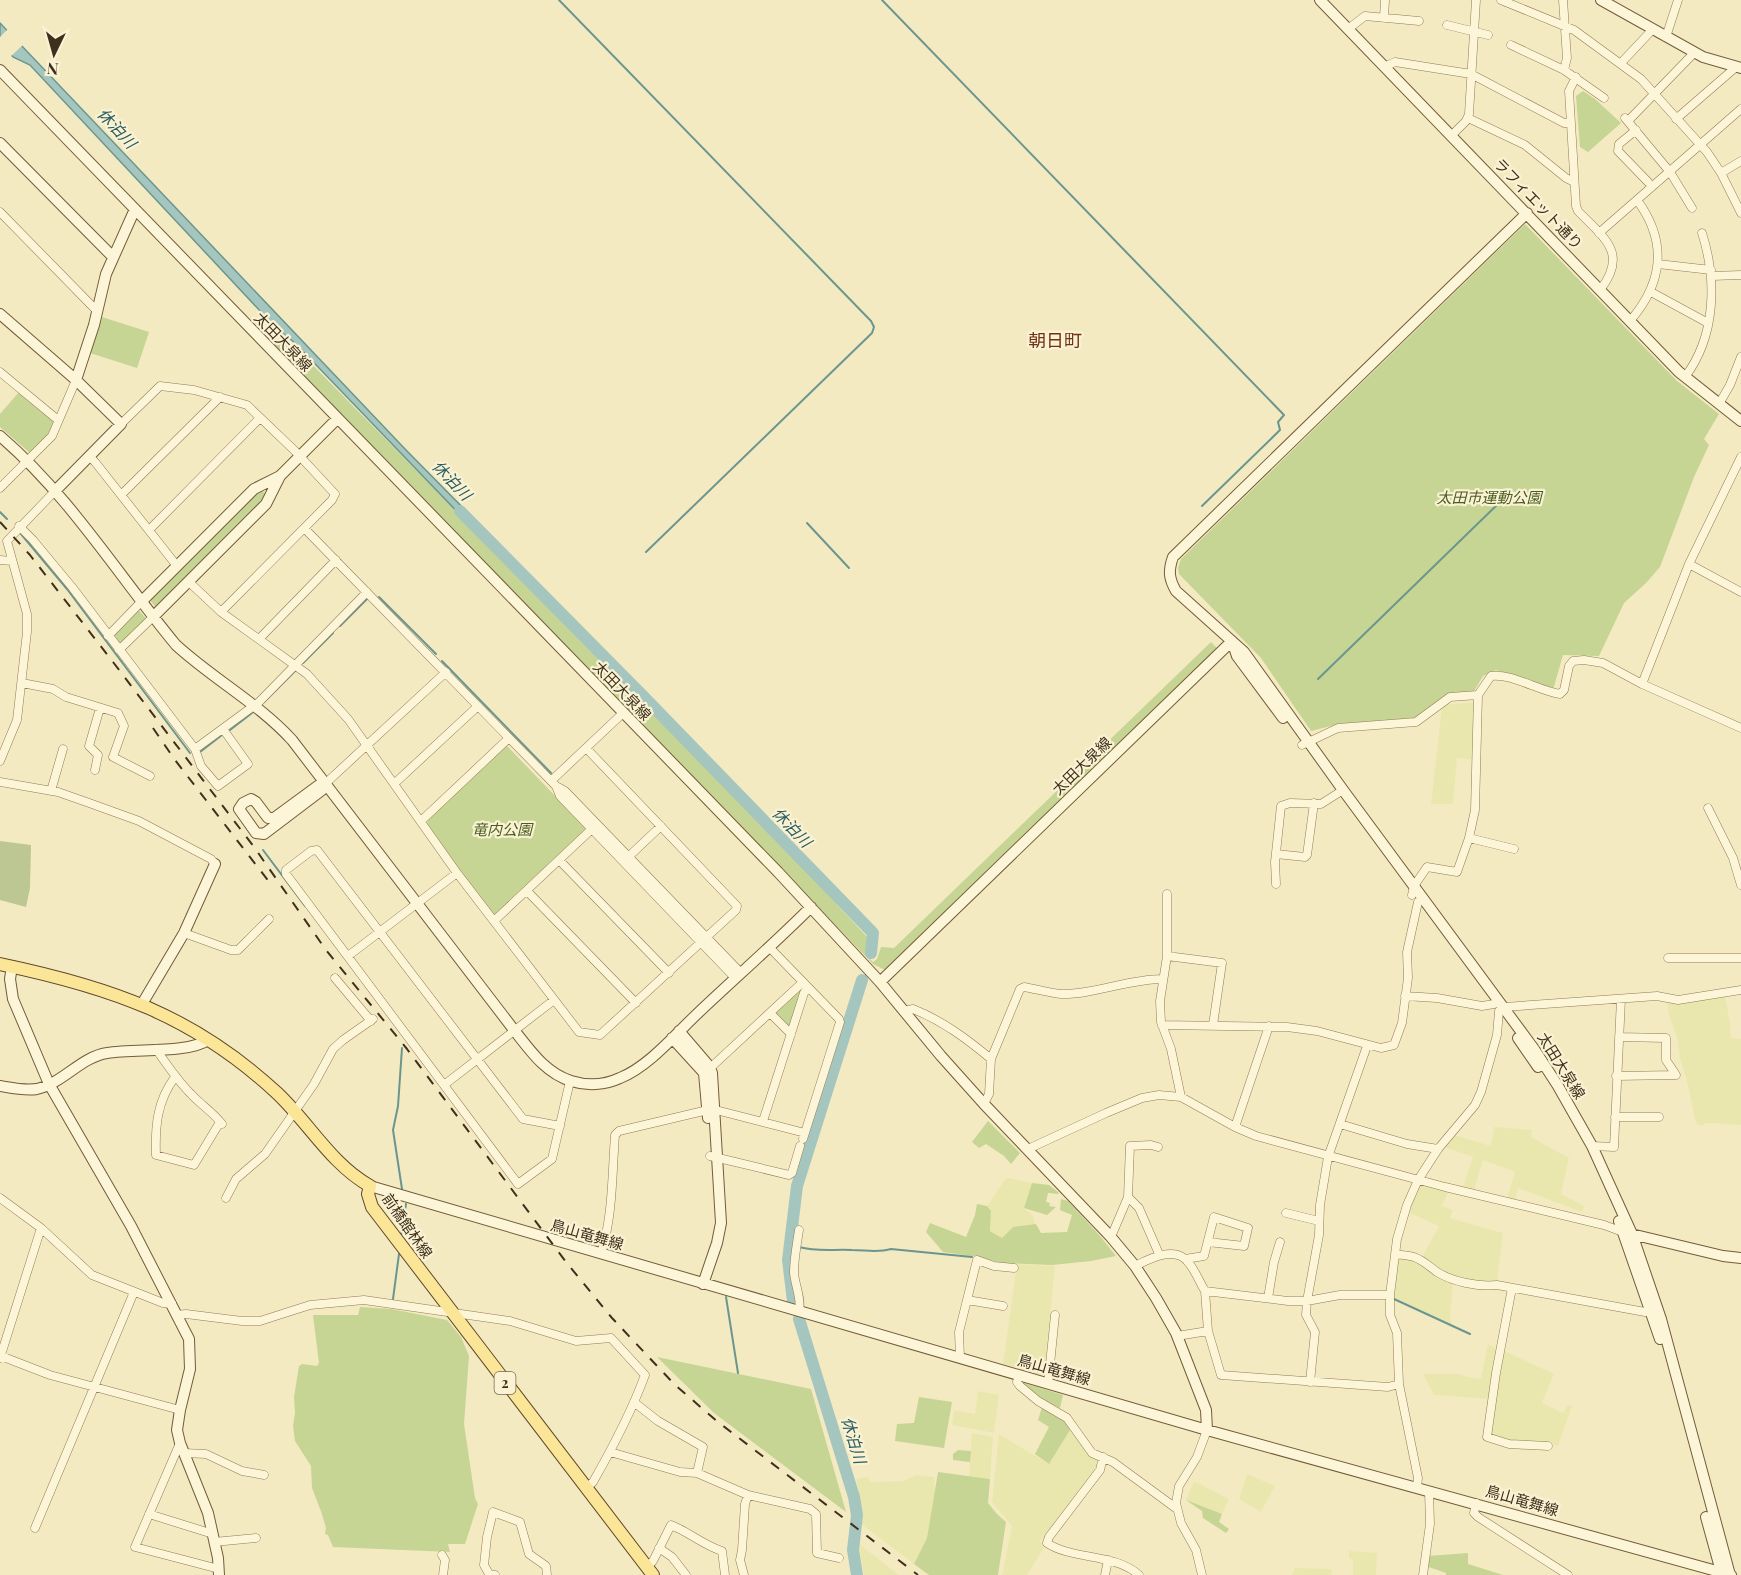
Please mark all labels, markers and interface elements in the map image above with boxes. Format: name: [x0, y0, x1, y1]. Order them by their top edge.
north arrow: [24, 24, 84, 84]
text: N: [46, 58, 59, 80]
water label: 休泊川: [93, 103, 143, 154]
street label: ラフィエット通り: [1490, 153, 1587, 253]
street label: 太田大泉線: [250, 307, 317, 375]
district label: 朝日町: [1028, 328, 1082, 352]
water label: 休泊川: [428, 455, 478, 506]
park label: 太田市運動公園: [1436, 487, 1543, 507]
street label: 太田大泉線: [589, 656, 656, 724]
street label: 太田大泉線: [1047, 732, 1115, 799]
water label: 休泊川: [768, 802, 818, 853]
park label: 竜内公園: [472, 819, 534, 839]
street label: 太田大泉線: [1533, 1028, 1590, 1103]
street label: 前橋館林線: [378, 1189, 438, 1262]
street label: 鳥山竜舞線: [548, 1214, 626, 1254]
street label: 鳥山竜舞線: [1015, 1349, 1093, 1389]
road number: 2: [494, 1372, 516, 1394]
water label: 休泊川: [837, 1414, 872, 1468]
street label: 鳥山竜舞線: [1483, 1480, 1561, 1520]

